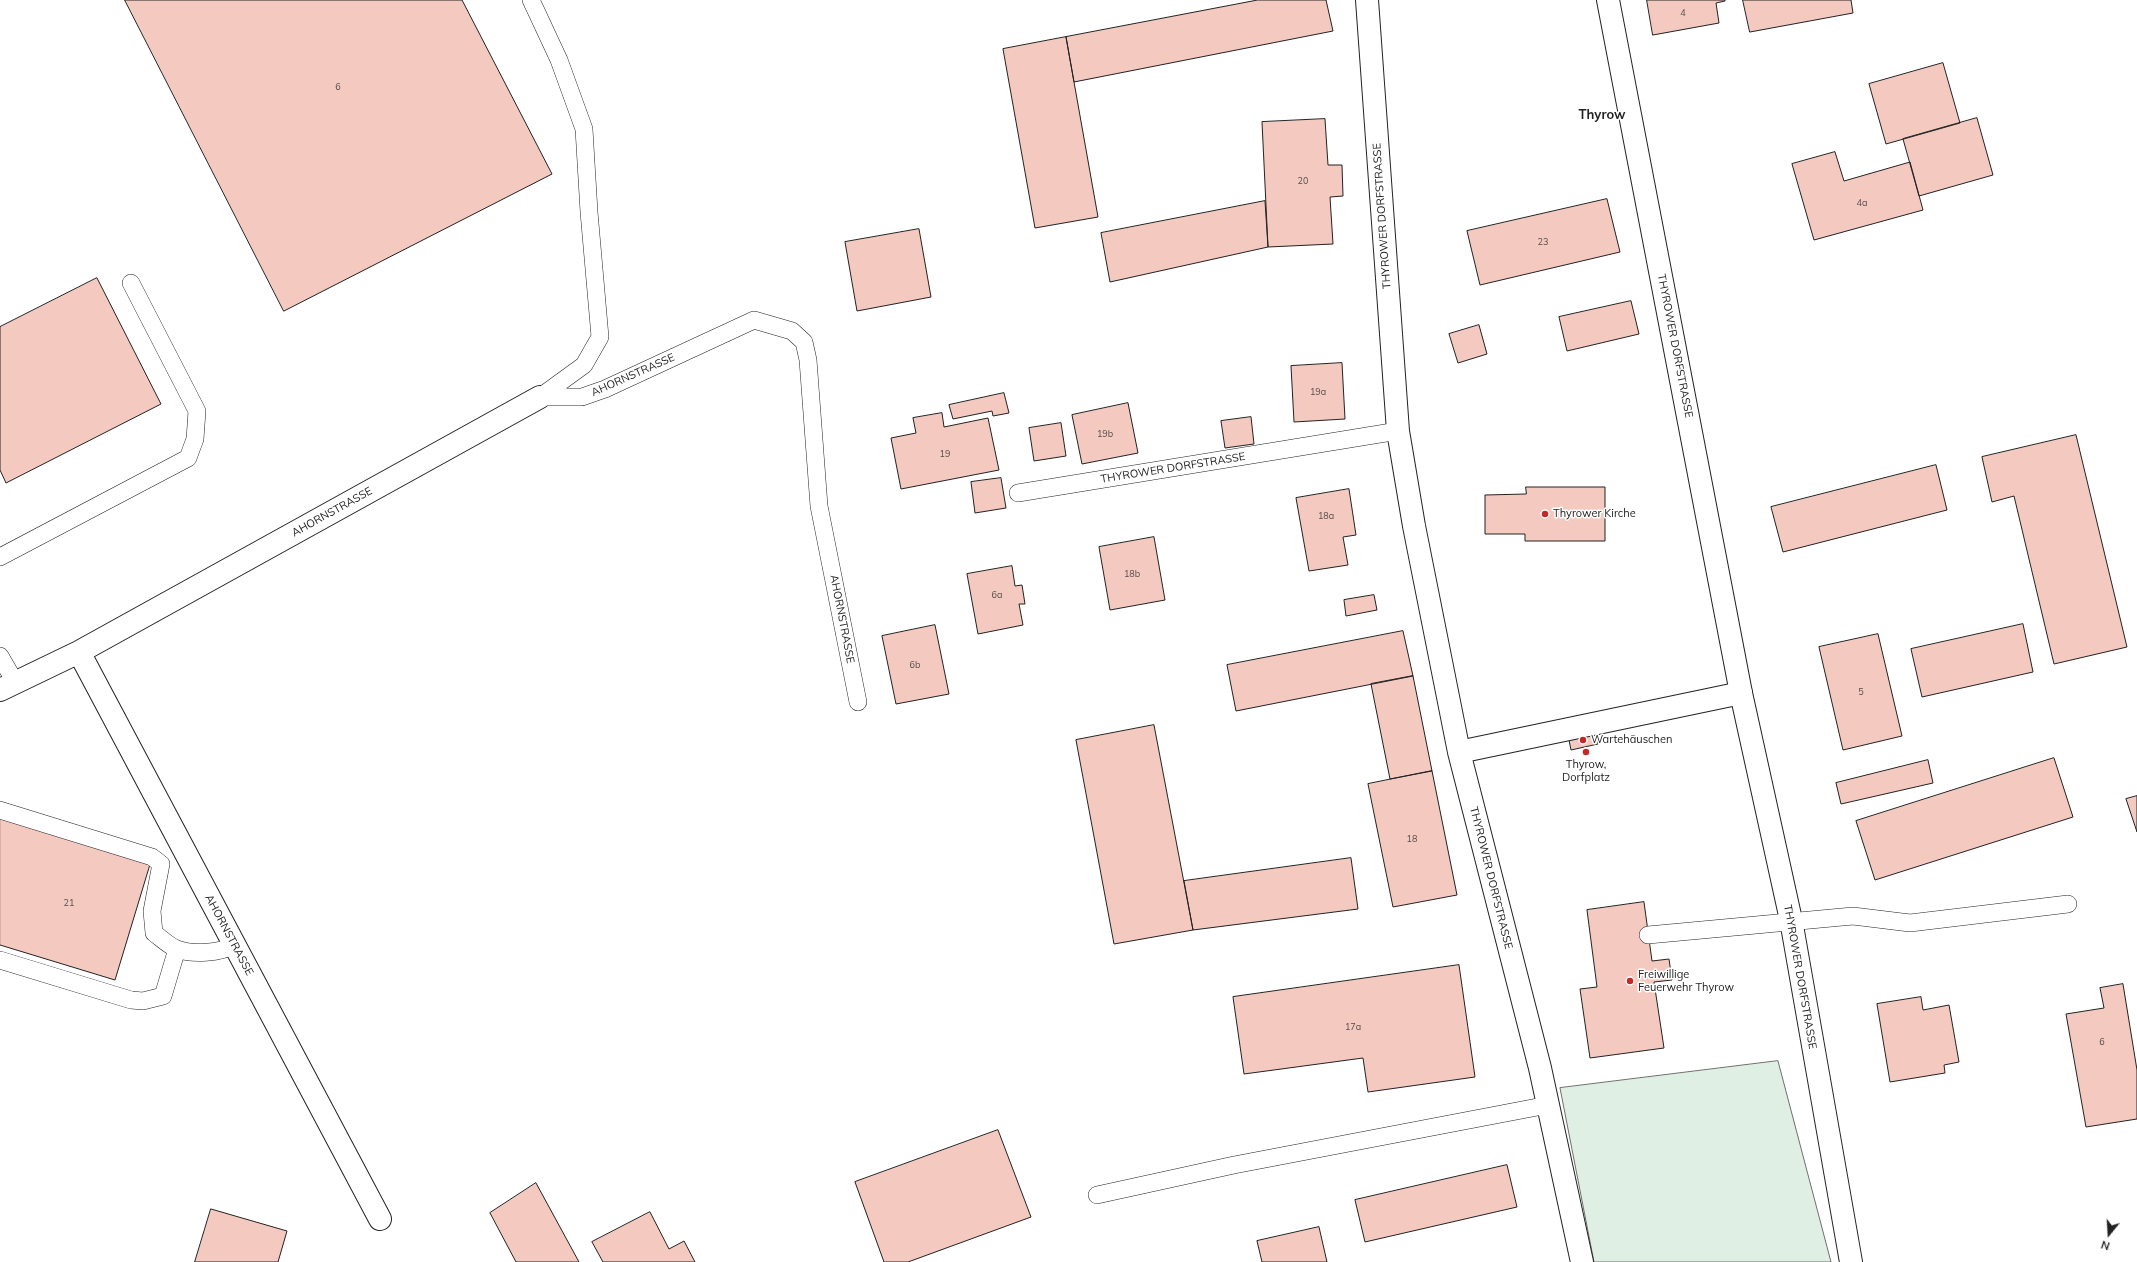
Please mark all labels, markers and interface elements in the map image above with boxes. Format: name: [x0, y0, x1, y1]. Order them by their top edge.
house number: 4: [1680, 8, 1686, 18]
house number: 6: [335, 82, 341, 92]
district label: Thyrow: [1579, 107, 1625, 123]
street label: THYROWER DORFSTRASSE: [1370, 143, 1394, 289]
house number: 20: [1298, 176, 1308, 186]
house number: 4a: [1857, 198, 1867, 208]
house number: 23: [1538, 237, 1548, 247]
street label: THYROWER DORFSTRASSE: [1655, 273, 1695, 419]
street label: AHORNSTRASSE: [589, 351, 677, 399]
house number: 19a: [1310, 387, 1326, 397]
house number: 19b: [1097, 429, 1113, 439]
house number: 19: [940, 449, 950, 459]
street label: THYROWER DORFSTRASSE: [1100, 450, 1246, 486]
street label: AHORNSTRASSE: [290, 484, 374, 540]
place label: Thyrower Kirche: [1553, 507, 1636, 521]
marker: Thyrower Kirche: [1540, 509, 1550, 519]
house number: 18a: [1318, 511, 1334, 521]
house number: 18b: [1124, 569, 1140, 579]
street label: AHORNSTRASSE: [827, 574, 857, 664]
house number: 6a: [992, 590, 1002, 600]
house number: 6b: [910, 660, 920, 670]
house number: 5: [1858, 687, 1864, 697]
place label: Wartehäuschen: [1591, 733, 1672, 747]
marker: Wartehäuschen: [1578, 735, 1588, 745]
marker: Thyrow, Dorfplatz: [1581, 747, 1591, 757]
place label: Thyrow, Dorfplatz: [1562, 758, 1610, 784]
street label: THYROWER DORFSTRASSE: [1467, 805, 1515, 951]
house number: 18: [1407, 834, 1417, 844]
street label: AHORNSTRASSE: [202, 892, 256, 978]
house number: 21: [64, 898, 74, 908]
street label: THYROWER DORFSTRASSE: [1781, 904, 1819, 1050]
place label: Freiwillige Feuerwehr Thyrow: [1638, 968, 1734, 994]
marker: Freiwillige Feuerwehr Thyrow: [1625, 976, 1635, 986]
house number: 17a: [1345, 1022, 1361, 1032]
house number: 6: [2099, 1037, 2105, 1047]
north arrow: [2089, 1214, 2129, 1254]
text: N: [2099, 1237, 2111, 1253]

